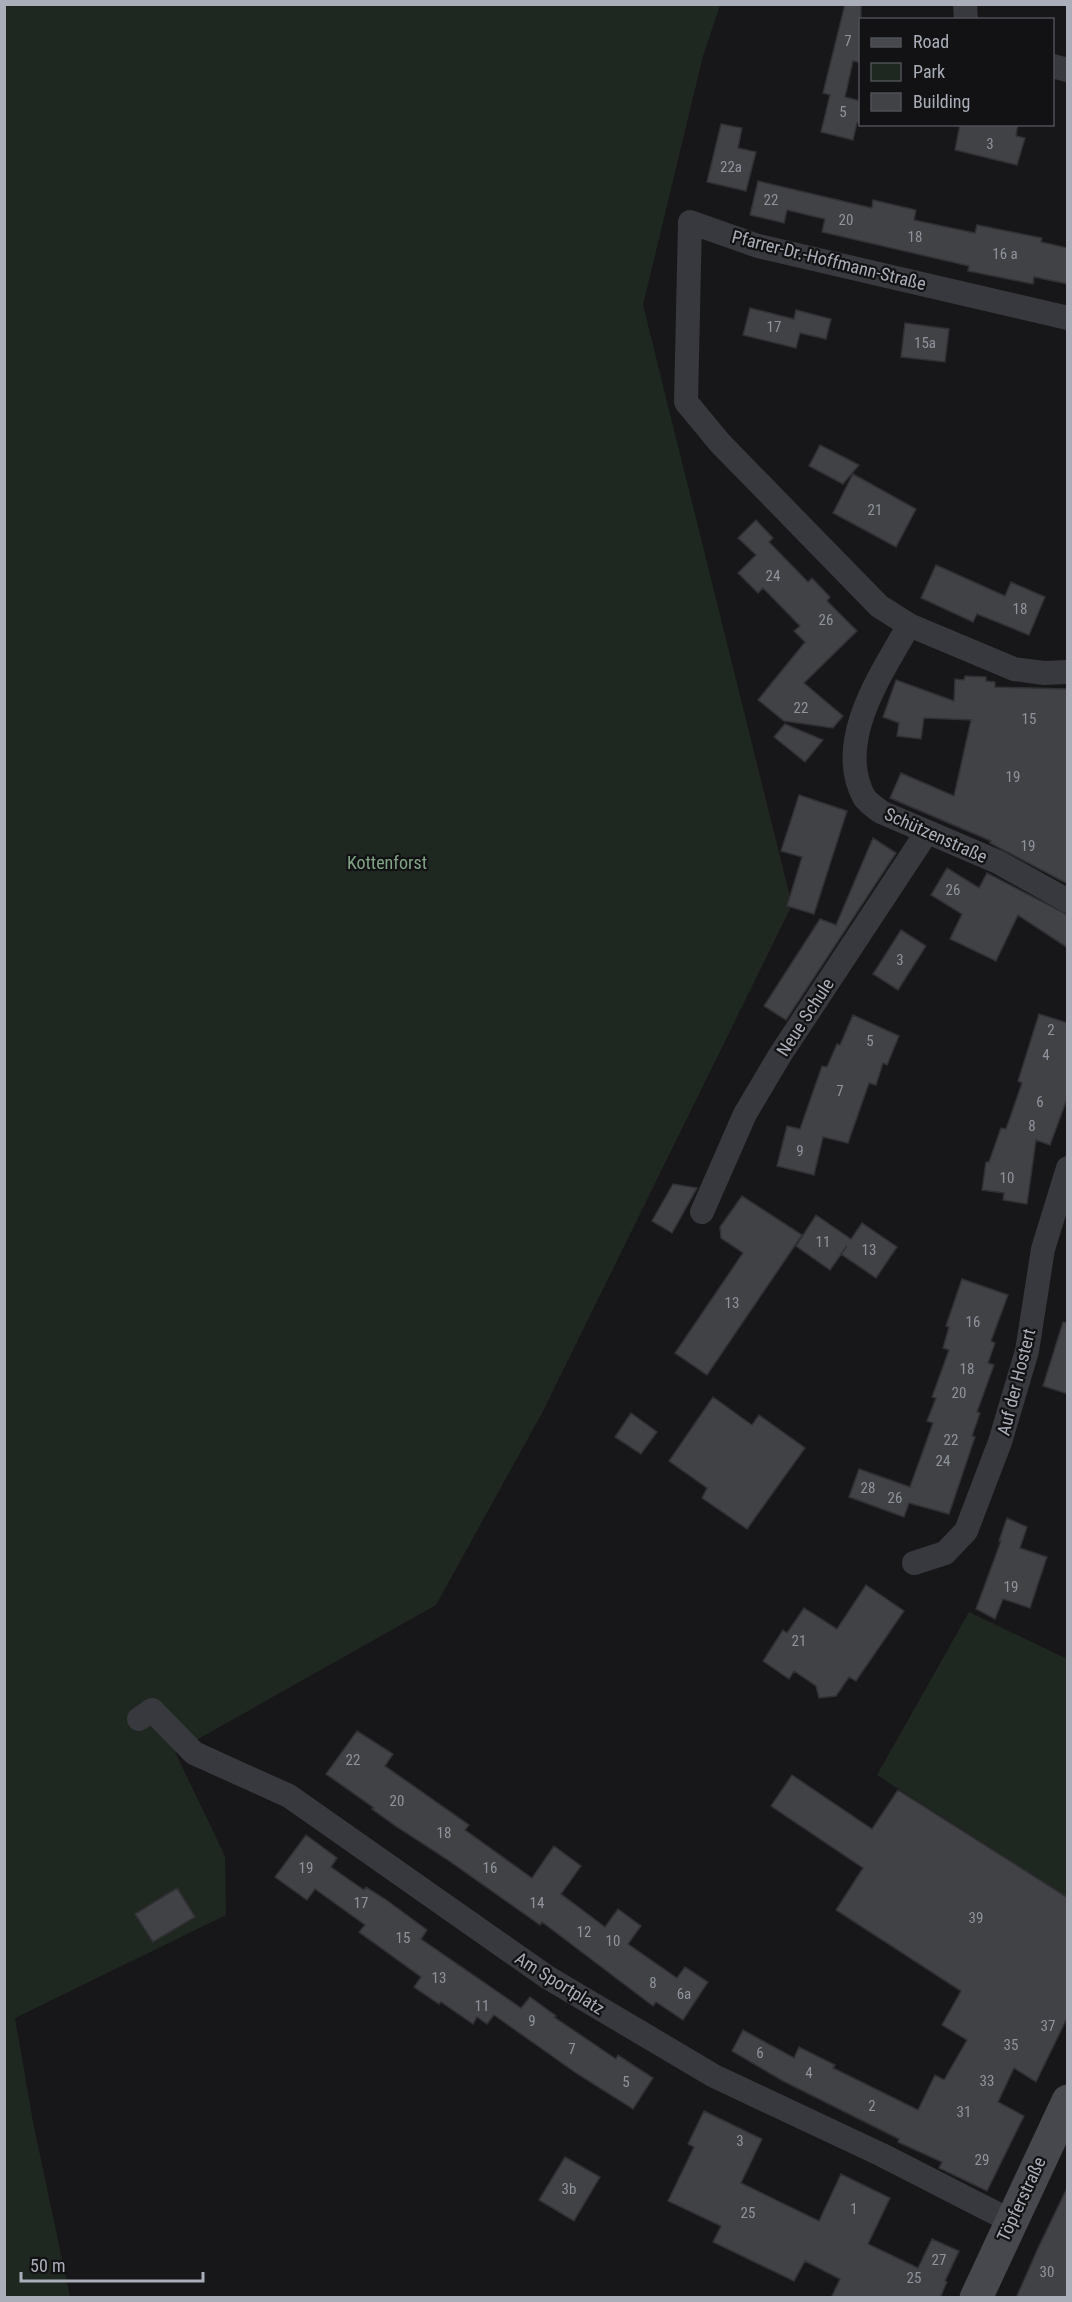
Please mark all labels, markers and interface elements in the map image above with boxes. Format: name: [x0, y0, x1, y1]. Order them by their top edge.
legend: [859, 18, 1054, 126]
text: Road: [913, 31, 949, 52]
house number: 7: [844, 32, 852, 50]
text: Park: [913, 61, 945, 82]
text: Building: [913, 91, 970, 112]
house number: 5: [839, 103, 847, 121]
house number: 3: [986, 135, 994, 153]
house number: 22a: [720, 158, 742, 176]
house number: 22: [764, 191, 778, 209]
house number: 20: [839, 211, 853, 229]
street label: Pfarrer-Dr.-Hoffmann-Straße: [730, 226, 928, 294]
house number: 18: [908, 228, 922, 246]
house number: 16 a: [992, 245, 1018, 263]
house number: 17: [767, 318, 781, 336]
house number: 15a: [914, 334, 936, 352]
house number: 21: [868, 501, 882, 519]
house number: 24: [766, 567, 780, 585]
house number: 18: [1013, 600, 1027, 618]
house number: 26: [819, 611, 833, 629]
house number: 22: [794, 699, 808, 717]
house number: 15: [1022, 710, 1036, 728]
house number: 19: [1006, 768, 1020, 786]
street label: Schützenstraße: [881, 803, 991, 867]
house number: 19: [1021, 837, 1035, 855]
park label: Kottenforst: [347, 852, 427, 873]
house number: 26: [946, 881, 960, 899]
house number: 3: [896, 951, 904, 969]
street label: Neue Schule: [772, 974, 838, 1060]
house number: 2: [1047, 1021, 1055, 1039]
house number: 5: [866, 1032, 874, 1050]
house number: 4: [1042, 1046, 1050, 1064]
house number: 7: [836, 1082, 844, 1100]
house number: 6: [1036, 1093, 1044, 1111]
house number: 8: [1028, 1117, 1036, 1135]
house number: 9: [796, 1142, 804, 1160]
house number: 10: [1000, 1169, 1014, 1187]
house number: 11: [816, 1233, 830, 1251]
house number: 13: [862, 1241, 876, 1259]
house number: 13: [725, 1294, 739, 1312]
house number: 16: [966, 1313, 980, 1331]
street label: Auf der Hostert: [993, 1326, 1039, 1438]
house number: 18: [960, 1360, 974, 1378]
house number: 20: [952, 1384, 966, 1402]
house number: 22: [944, 1431, 958, 1449]
house number: 24: [936, 1452, 950, 1470]
house number: 28: [861, 1479, 875, 1497]
house number: 26: [888, 1489, 902, 1507]
house number: 19: [1004, 1578, 1018, 1596]
house number: 21: [792, 1632, 806, 1650]
house number: 22: [346, 1751, 360, 1769]
house number: 20: [390, 1792, 404, 1810]
house number: 18: [437, 1824, 451, 1842]
house number: 19: [299, 1859, 313, 1877]
house number: 16: [483, 1859, 497, 1877]
house number: 17: [354, 1894, 368, 1912]
house number: 14: [530, 1894, 544, 1912]
house number: 39: [969, 1909, 983, 1927]
house number: 12: [577, 1923, 591, 1941]
house number: 15: [396, 1929, 410, 1947]
house number: 10: [606, 1932, 620, 1950]
street label: Am Sportplatz: [511, 1947, 609, 2019]
house number: 13: [432, 1969, 446, 1987]
house number: 8: [649, 1974, 657, 1992]
house number: 6a: [677, 1985, 691, 2003]
house number: 11: [475, 1997, 489, 2015]
house number: 9: [528, 2012, 536, 2030]
house number: 37: [1041, 2017, 1055, 2035]
house number: 35: [1004, 2036, 1018, 2054]
house number: 7: [568, 2040, 576, 2058]
house number: 6: [756, 2044, 764, 2062]
house number: 4: [805, 2064, 813, 2082]
house number: 33: [980, 2072, 994, 2090]
house number: 5: [622, 2073, 630, 2091]
house number: 2: [868, 2097, 876, 2115]
house number: 31: [957, 2103, 971, 2121]
house number: 3: [736, 2132, 744, 2150]
house number: 29: [975, 2151, 989, 2169]
street label: Töpferstraße: [992, 2153, 1050, 2245]
house number: 3b: [562, 2180, 576, 2198]
house number: 1: [850, 2200, 858, 2218]
house number: 25: [741, 2204, 755, 2222]
scale bar: [21, 2245, 202, 2283]
house number: 27: [932, 2251, 946, 2269]
text: 50 m: [30, 2255, 65, 2276]
house number: 30: [1040, 2263, 1054, 2281]
house number: 25: [907, 2269, 921, 2287]

